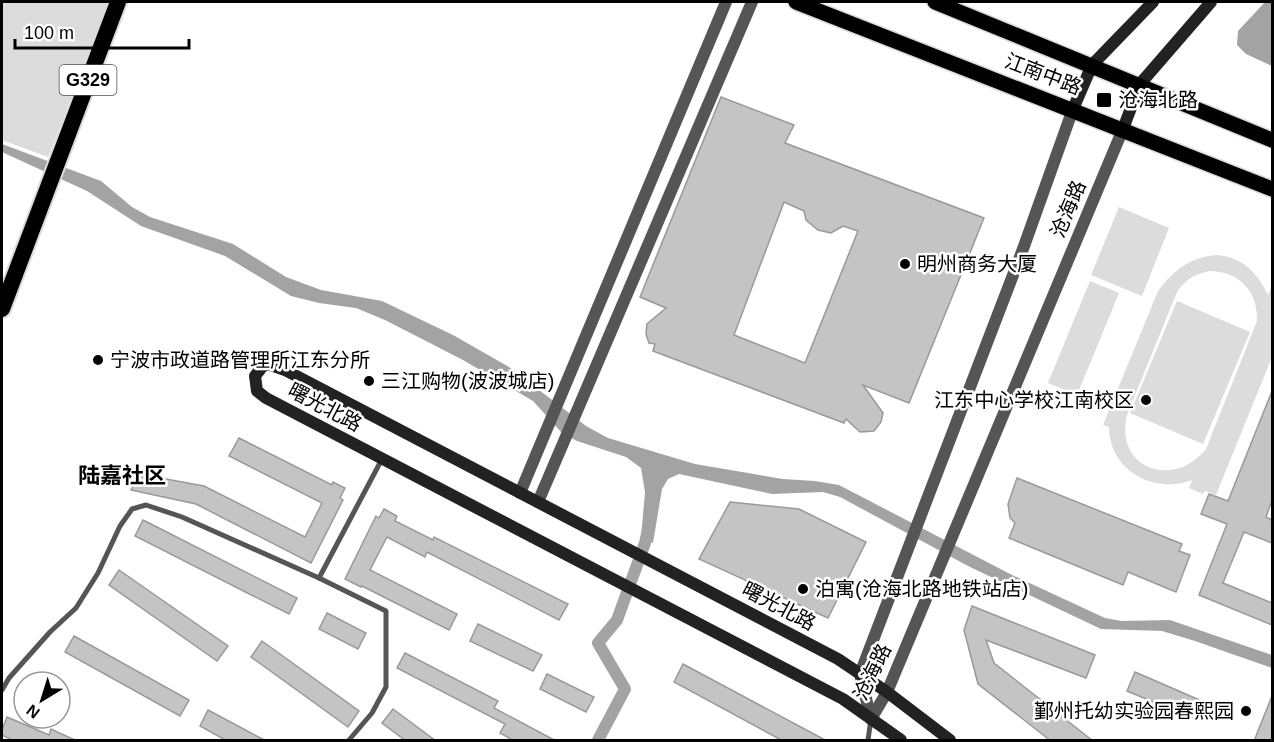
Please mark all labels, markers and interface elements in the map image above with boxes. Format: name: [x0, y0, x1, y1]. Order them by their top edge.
scale bar: [15, 12, 189, 50]
text: 100 m: [24, 23, 74, 43]
street label: 江南中路: [1002, 49, 1084, 99]
road number: G329: [60, 65, 116, 95]
place label: 沧海北路: [1118, 89, 1198, 111]
marker: 沧海北路: [1095, 91, 1113, 109]
street label: 沧海路: [1046, 177, 1090, 241]
place label: 明州商务大厦: [917, 253, 1037, 275]
marker: 明州商务大厦: [898, 257, 912, 271]
place label: 宁波市政道路管理所江东分所: [110, 349, 370, 371]
marker: 宁波市政道路管理所江东分所: [91, 353, 105, 367]
place label: 三江购物(波波城店): [381, 370, 554, 392]
marker: 三江购物(波波城店): [362, 374, 376, 388]
street label: 曙光北路: [285, 379, 365, 435]
place label: 江东中心学校江南校区: [934, 389, 1134, 411]
marker: 江东中心学校江南校区: [1139, 393, 1153, 407]
district label: 陆嘉社区: [78, 463, 166, 488]
street label: 曙光北路: [739, 578, 819, 634]
place label: 泊寓(沧海北路地铁站店): [815, 578, 1028, 600]
marker: 泊寓(沧海北路地铁站店): [796, 582, 810, 596]
street label: 沧海路: [849, 640, 895, 704]
north arrow: [12, 670, 72, 730]
place label: 鄞州托幼实验园春熙园: [1034, 700, 1234, 722]
text: N: [23, 701, 43, 722]
marker: 鄞州托幼实验园春熙园: [1239, 704, 1253, 718]

